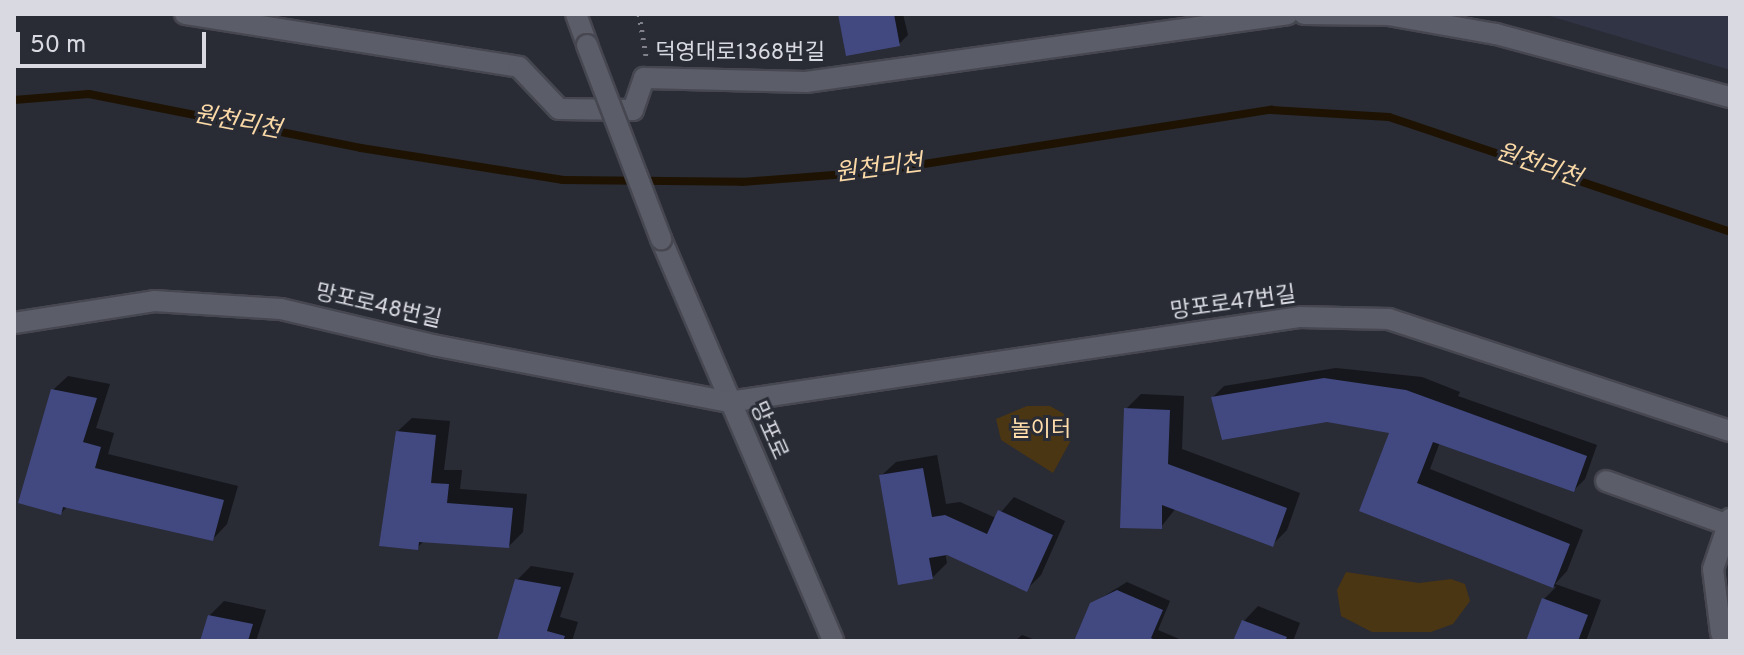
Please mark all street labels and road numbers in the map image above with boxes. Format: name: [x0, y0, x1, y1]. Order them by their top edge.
street label: 덕영대로1368번길: [655, 41, 825, 67]
street label: 망포로48번길: [313, 280, 443, 334]
street label: 망포로47번길: [1169, 282, 1297, 326]
street label: 망포로: [744, 398, 792, 464]

